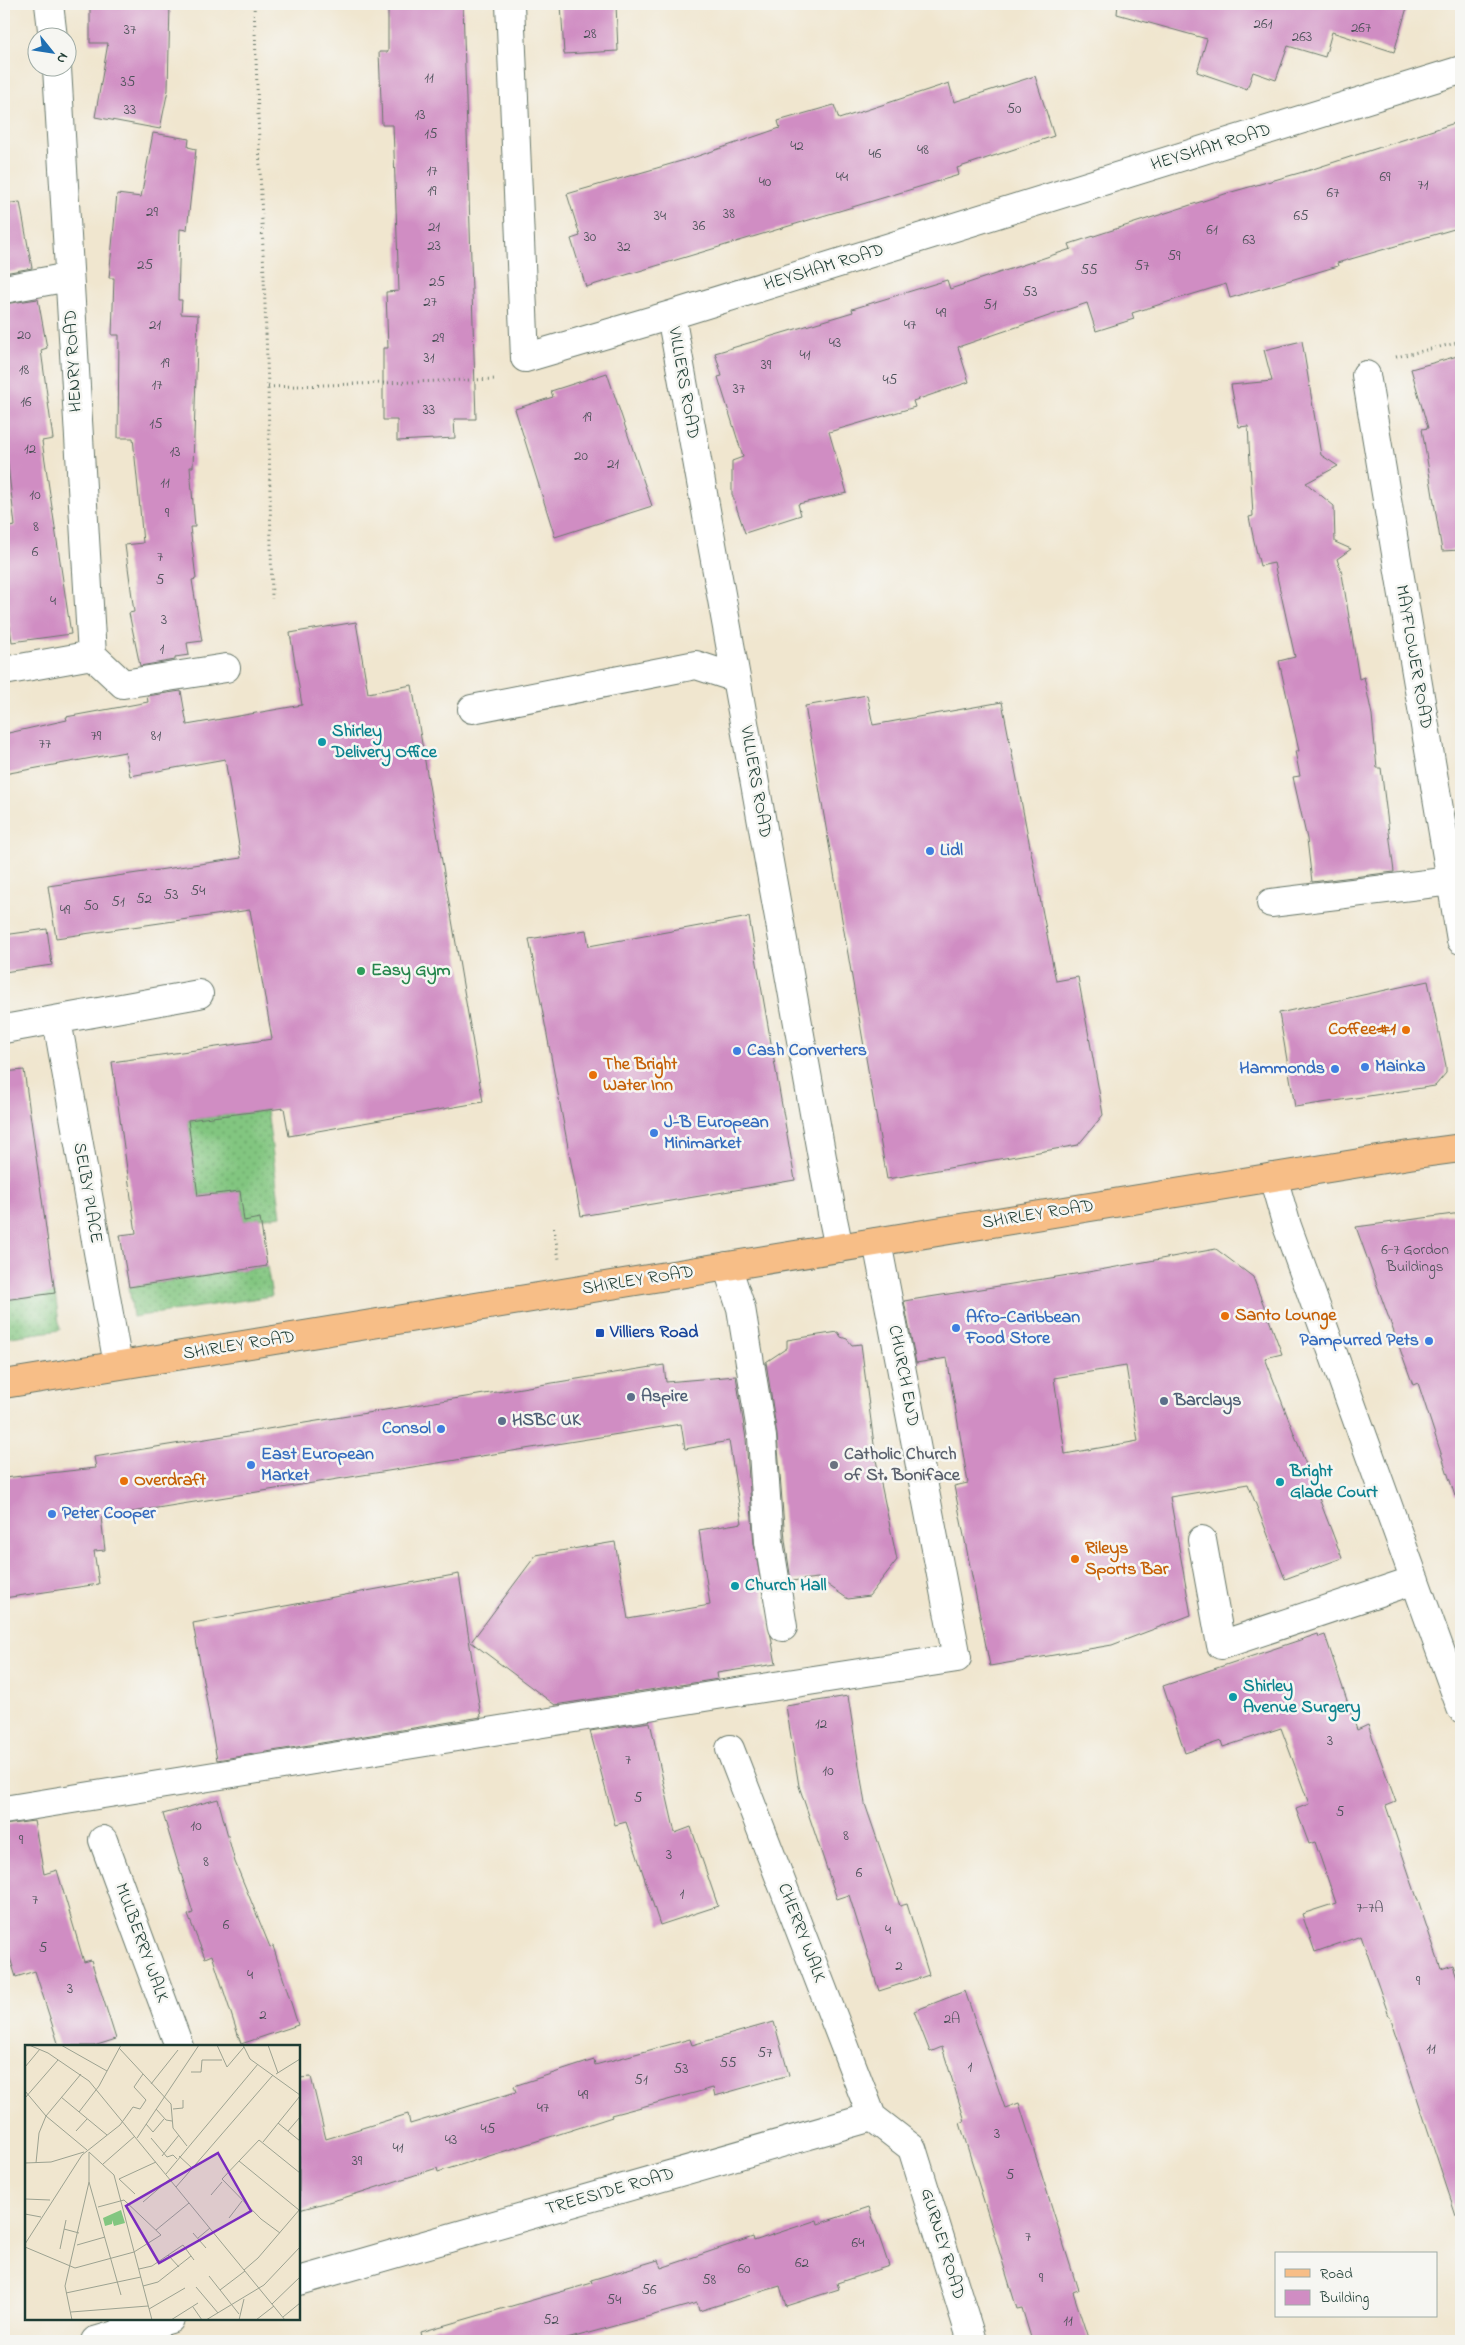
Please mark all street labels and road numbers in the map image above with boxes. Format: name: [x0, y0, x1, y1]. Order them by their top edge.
street label: HEYSHAM ROAD: [1148, 117, 1274, 179]
street label: HEYSHAM ROAD: [761, 237, 887, 299]
street label: HENRY ROAD: [58, 309, 90, 413]
street label: VILLIERS ROAD: [660, 324, 706, 441]
street label: MAYFLOWER ROAD: [1388, 583, 1438, 731]
street label: VILLIERS ROAD: [732, 723, 778, 840]
street label: SELBY PLACE: [65, 1141, 109, 1246]
street label: SHIRLEY ROAD: [980, 1193, 1096, 1237]
street label: SHIRLEY ROAD: [580, 1259, 696, 1303]
street label: CHURCH END: [880, 1323, 926, 1429]
street label: SHIRLEY ROAD: [181, 1324, 297, 1368]
street label: MULBERRY WALK: [107, 1880, 175, 2006]
street label: CHERRY WALK: [770, 1880, 832, 1987]
street label: TREESIDE ROAD: [543, 2161, 677, 2223]
street label: GURNEY ROAD: [913, 2185, 971, 2303]

